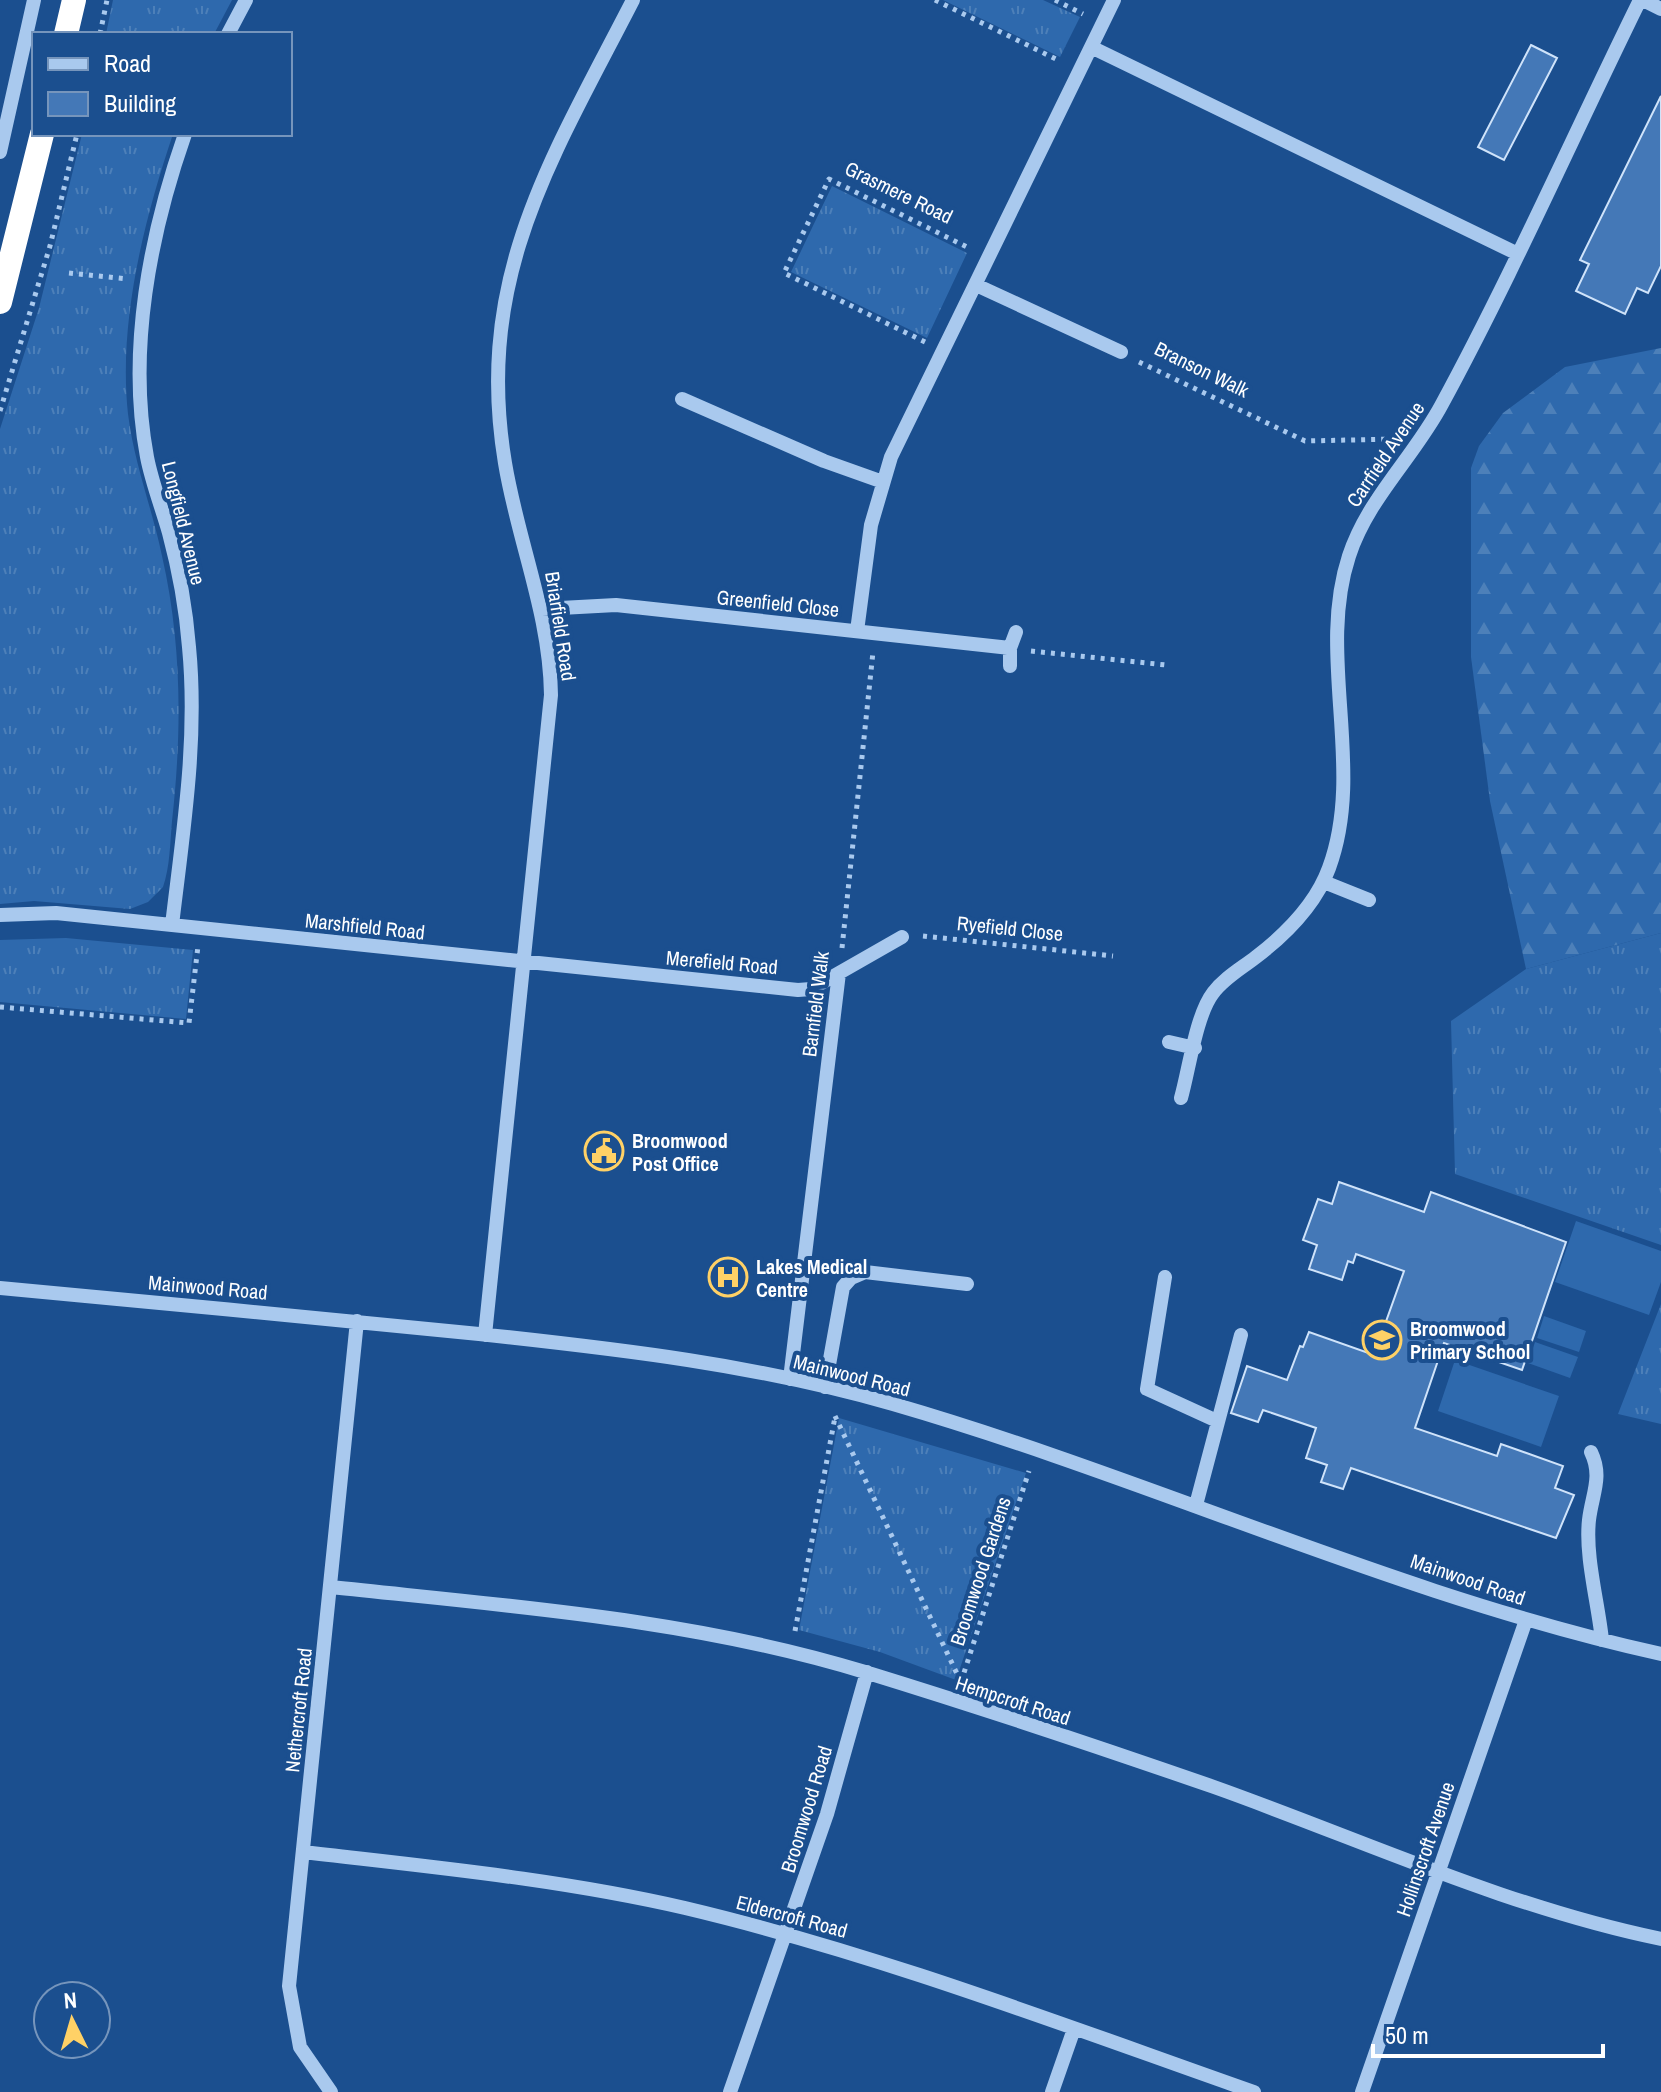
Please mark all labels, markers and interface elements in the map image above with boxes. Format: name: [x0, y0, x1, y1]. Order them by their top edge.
legend: [32, 32, 292, 136]
text: Road: [104, 47, 151, 79]
text: Building: [104, 87, 176, 119]
street label: Grasmere Road: [841, 154, 957, 230]
street label: Branson Walk: [1150, 335, 1254, 404]
street label: Carrfield Avenue: [1340, 396, 1430, 512]
street label: Longfield Avenue: [156, 458, 212, 588]
street label: Briarfield Road: [539, 569, 583, 683]
street label: Greenfield Close: [715, 583, 841, 623]
street label: Marshfield Road: [304, 906, 426, 946]
street label: Ryefield Close: [956, 909, 1064, 947]
street label: Merefield Road: [665, 944, 779, 980]
street label: Barnfield Walk: [795, 949, 835, 1058]
place label: Broomwood Post Office: [632, 1127, 728, 1177]
public building icon: Broomwood Post Office: [583, 1130, 625, 1172]
place label: Lakes Medical Centre: [756, 1253, 867, 1303]
hospital icon: Lakes Medical Centre: [707, 1256, 749, 1298]
street label: Mainwood Road: [147, 1268, 269, 1306]
place label: Broomwood Primary School: [1410, 1315, 1530, 1365]
school or university icon: Broomwood Primary School: [1361, 1319, 1403, 1361]
street label: Mainwood Road: [791, 1347, 913, 1403]
street label: Broomwood Gardens: [943, 1493, 1017, 1649]
street label: Mainwood Road: [1407, 1547, 1529, 1611]
street label: Nethercroft Road: [278, 1646, 318, 1774]
street label: Hempcroft Road: [952, 1669, 1074, 1731]
street label: Broomwood Road: [774, 1742, 838, 1876]
street label: Hollinscroft Avenue: [1389, 1778, 1461, 1920]
street label: Eldercroft Road: [733, 1888, 851, 1944]
north arrow: [32, 1980, 112, 2060]
text: N: [62, 1985, 78, 2016]
scale bar: [1373, 2008, 1603, 2058]
text: 50 m: [1385, 2019, 1429, 2051]

